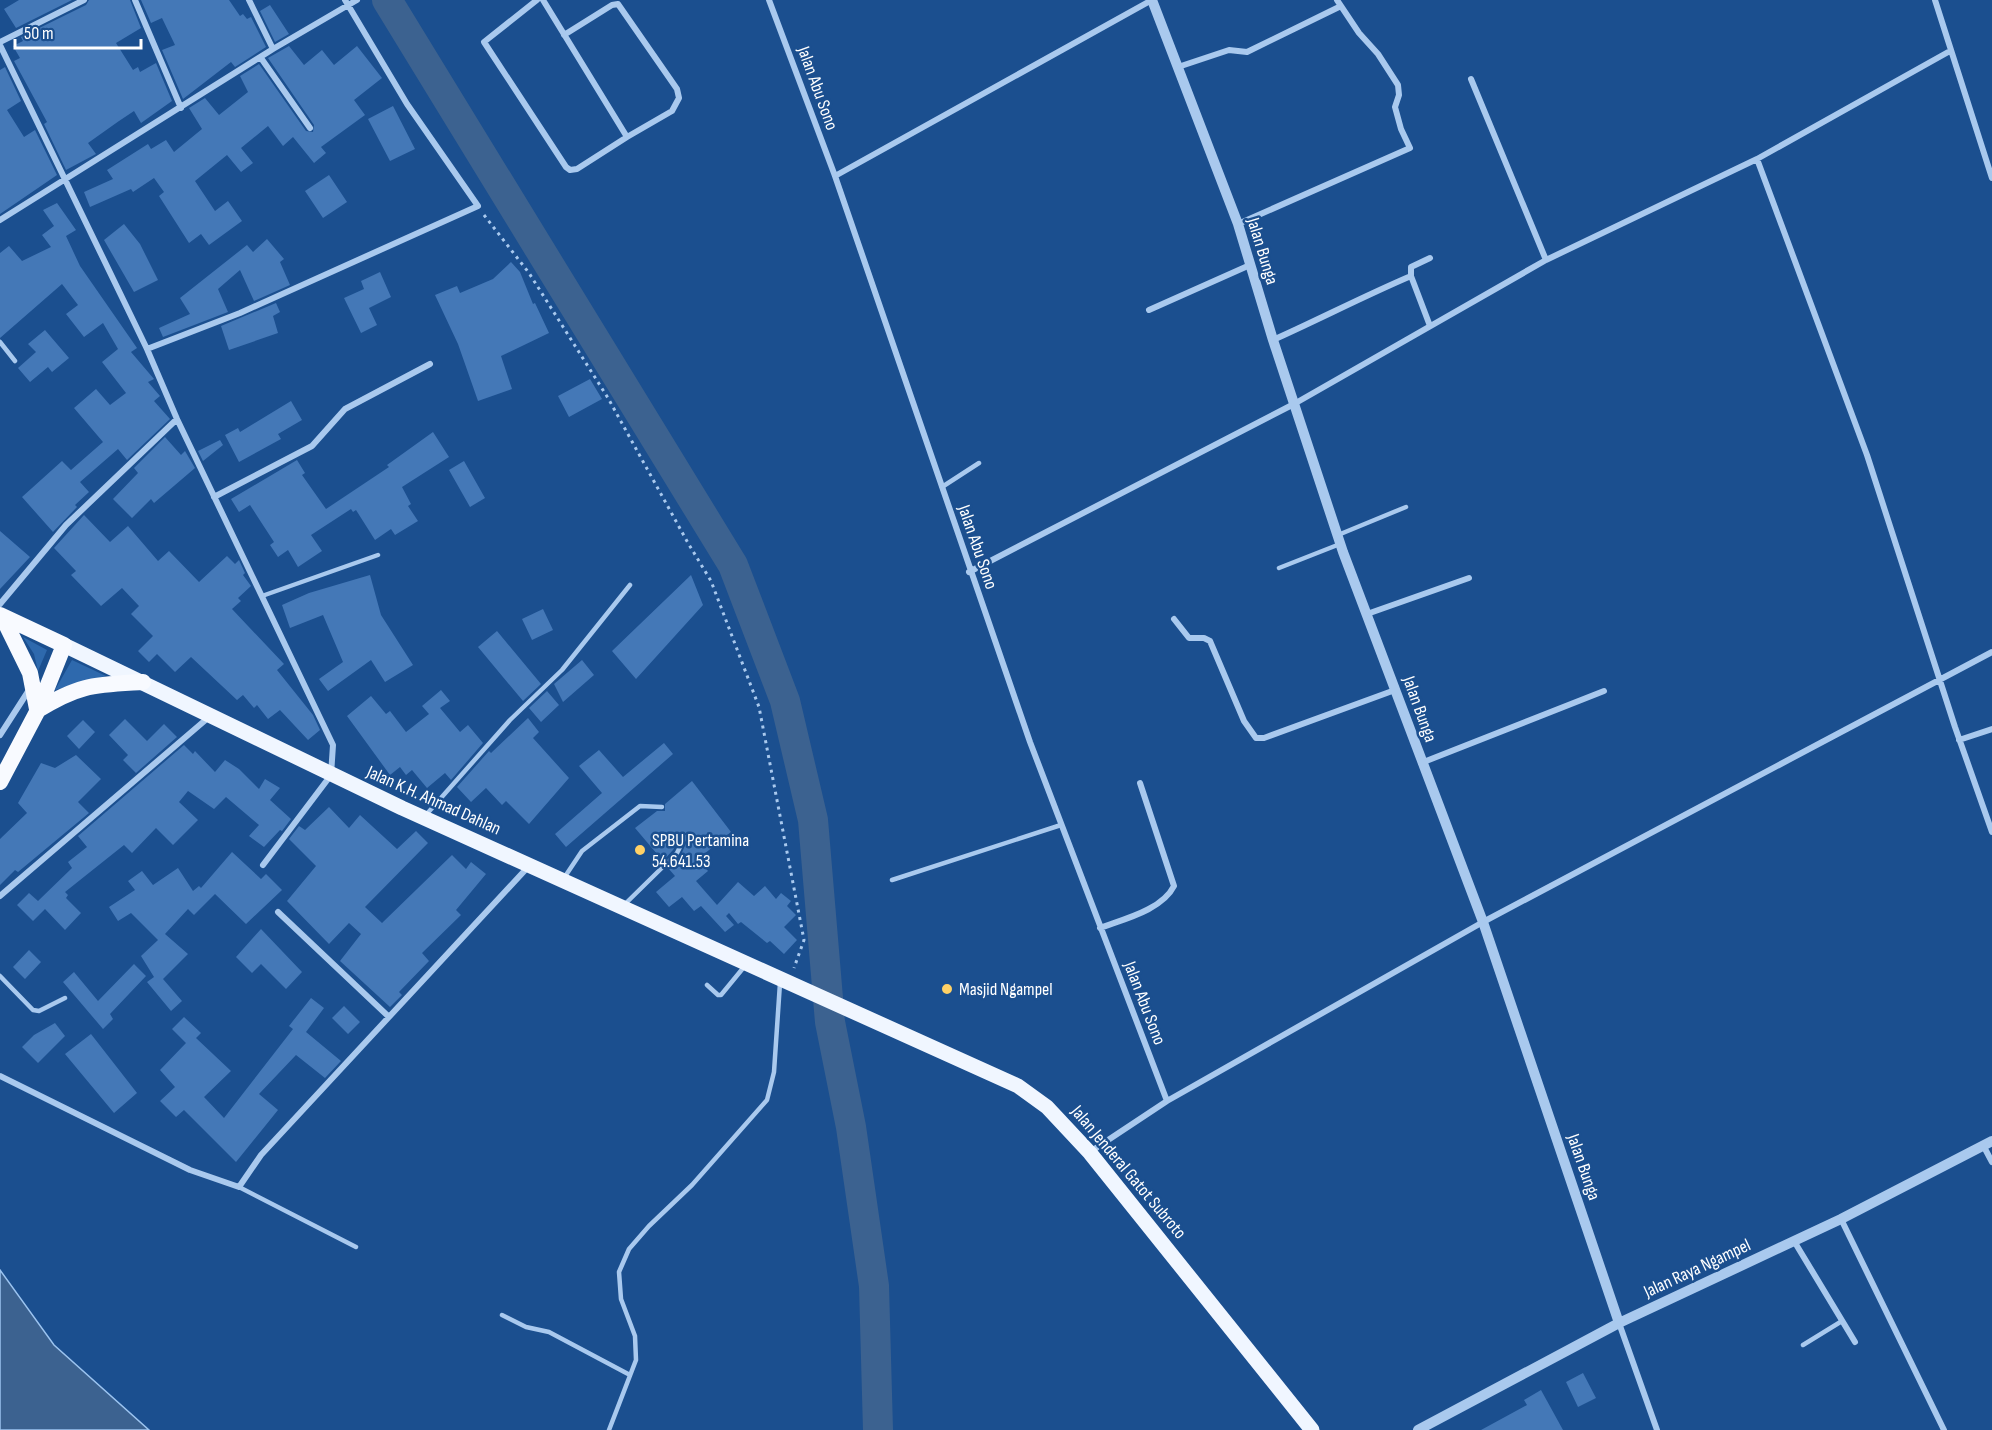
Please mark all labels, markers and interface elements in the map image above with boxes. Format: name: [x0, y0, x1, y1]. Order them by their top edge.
scale bar: [15, 12, 141, 50]
text: 50 m: [24, 23, 54, 44]
street label: Jalan Abu Sono: [792, 42, 842, 133]
street label: Jalan Bunga: [1242, 214, 1283, 287]
street label: Jalan Abu Sono: [953, 501, 1002, 592]
street label: Jalan Bunga: [1398, 672, 1441, 745]
street label: Jalan K.H. Ahmad Dahlan: [363, 761, 504, 839]
place label: SPBU Pertamina 54.641.53: [652, 830, 749, 872]
marker: SPBU Pertamina 54.641.53: [633, 843, 647, 857]
street label: Jalan Abu Sono: [1119, 958, 1170, 1048]
place label: Masjid Ngampel: [959, 979, 1053, 1000]
marker: Masjid Ngampel: [940, 982, 954, 996]
street label: Jalan Jenderal Gatot Subroto: [1066, 1101, 1191, 1243]
street label: Jalan Bunga: [1562, 1130, 1605, 1203]
street label: Jalan Raya Ngampel: [1640, 1235, 1754, 1303]

